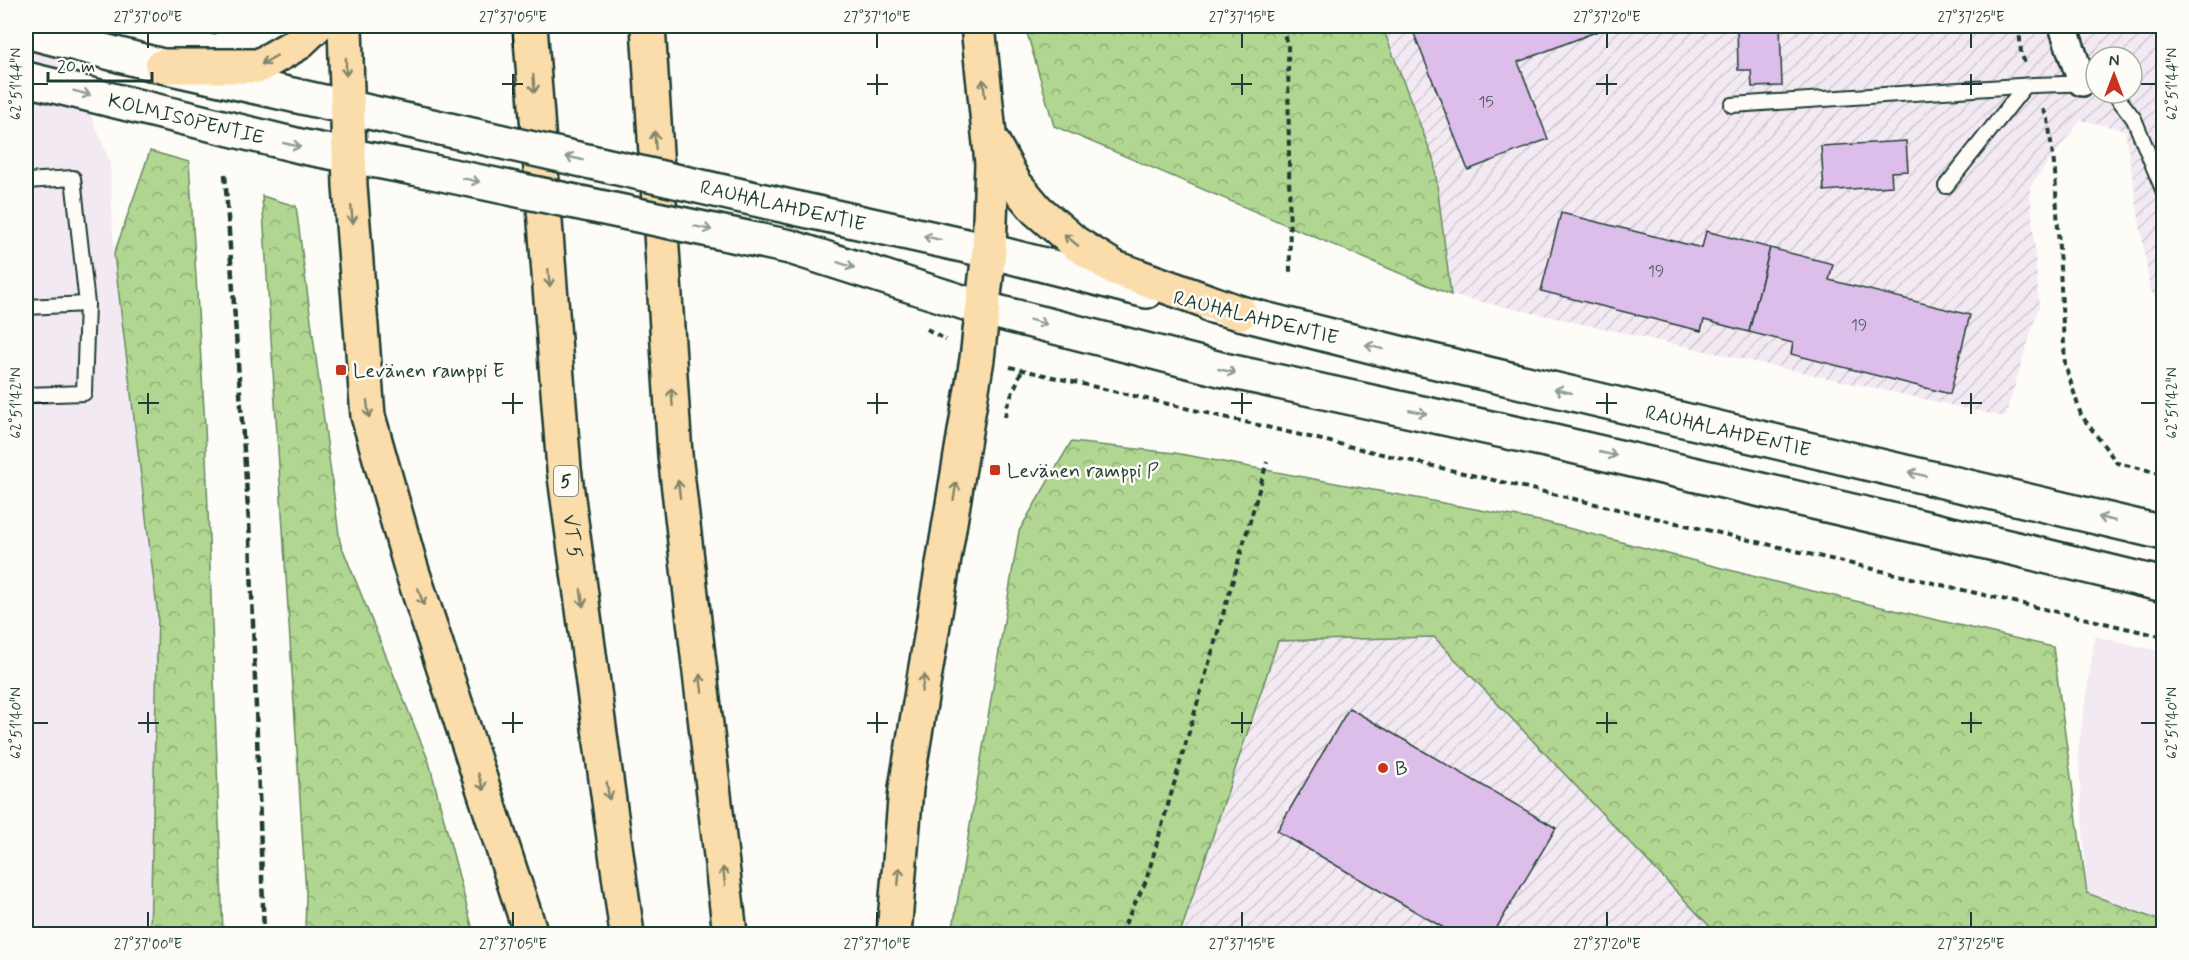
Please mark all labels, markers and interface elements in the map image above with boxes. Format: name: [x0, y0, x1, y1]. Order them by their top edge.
text: 27°37'00"E: [114, 8, 183, 28]
text: 27°37'05"E: [479, 8, 547, 28]
text: 27°37'10"E: [844, 8, 911, 28]
text: 27°37'15"E: [1209, 8, 1275, 28]
text: 27°37'20"E: [1573, 8, 1641, 28]
text: 27°37'25"E: [1937, 8, 2005, 28]
scale bar: [48, 45, 152, 83]
north arrow: [2084, 45, 2144, 105]
text: 62°51'44"N: [7, 48, 27, 120]
text: 62°51'44"N: [2163, 48, 2183, 120]
text: N: [2109, 51, 2119, 72]
one-way arrow: [261, 54, 278, 66]
text: 20 m: [57, 55, 95, 79]
one-way arrow: [340, 56, 351, 76]
one-way arrow: [529, 73, 540, 93]
one-way arrow: [978, 78, 989, 98]
one-way arrow: [72, 88, 91, 100]
street label: KOLMISOPENTIE: [105, 88, 267, 152]
house number: 15: [1478, 92, 1494, 113]
one-way arrow: [649, 130, 660, 150]
one-way arrow: [282, 139, 301, 151]
one-way arrow: [565, 152, 585, 163]
one-way arrow: [461, 174, 480, 186]
street label: RAUHALAHDENTIE: [697, 174, 868, 239]
one-way arrow: [347, 205, 358, 224]
one-way arrow: [693, 223, 712, 235]
one-way arrow: [923, 232, 942, 244]
one-way arrow: [1063, 233, 1079, 246]
one-way arrow: [836, 260, 855, 271]
house number: 19: [1648, 261, 1664, 282]
one-way arrow: [544, 268, 555, 288]
street label: RAUHALAHDENTIE: [1170, 285, 1341, 352]
house number: 19: [1851, 315, 1867, 336]
one-way arrow: [1028, 317, 1047, 329]
one-way arrow: [1364, 341, 1383, 352]
place label: Levänen ramppi E: [353, 358, 505, 385]
marker: Levänen ramppi E: [334, 363, 348, 377]
one-way arrow: [1217, 366, 1236, 377]
text: 62°51'42"N: [7, 367, 27, 439]
text: 62°51'42"N: [2163, 367, 2183, 439]
one-way arrow: [1554, 385, 1573, 397]
one-way arrow: [666, 388, 677, 408]
one-way arrow: [363, 399, 374, 419]
street label: RAUHALAHDENTIE: [1642, 399, 1813, 464]
one-way arrow: [1407, 407, 1427, 418]
one-way arrow: [1598, 449, 1617, 460]
place label: Levänen ramppi P: [1007, 458, 1159, 485]
marker: Levänen ramppi P: [988, 463, 1002, 477]
road number: 5: [554, 466, 578, 496]
one-way arrow: [1908, 468, 1927, 479]
one-way arrow: [673, 479, 684, 499]
one-way arrow: [950, 481, 961, 501]
street label: VT 5: [555, 513, 588, 560]
one-way arrow: [2097, 513, 2117, 524]
one-way arrow: [416, 587, 427, 606]
one-way arrow: [576, 587, 587, 607]
one-way arrow: [696, 673, 707, 693]
one-way arrow: [918, 674, 929, 693]
text: 62°51'40"N: [7, 687, 27, 759]
text: 62°51'40"N: [2163, 687, 2183, 759]
place label: B: [1395, 756, 1408, 783]
marker: B: [1376, 761, 1390, 775]
one-way arrow: [477, 772, 488, 791]
one-way arrow: [602, 780, 613, 800]
one-way arrow: [718, 867, 729, 887]
one-way arrow: [893, 867, 904, 887]
text: 27°37'00"E: [114, 935, 183, 955]
text: 27°37'05"E: [479, 935, 547, 955]
text: 27°37'10"E: [844, 935, 911, 955]
text: 27°37'15"E: [1209, 935, 1275, 955]
text: 27°37'20"E: [1573, 935, 1641, 955]
text: 27°37'25"E: [1937, 935, 2005, 955]

